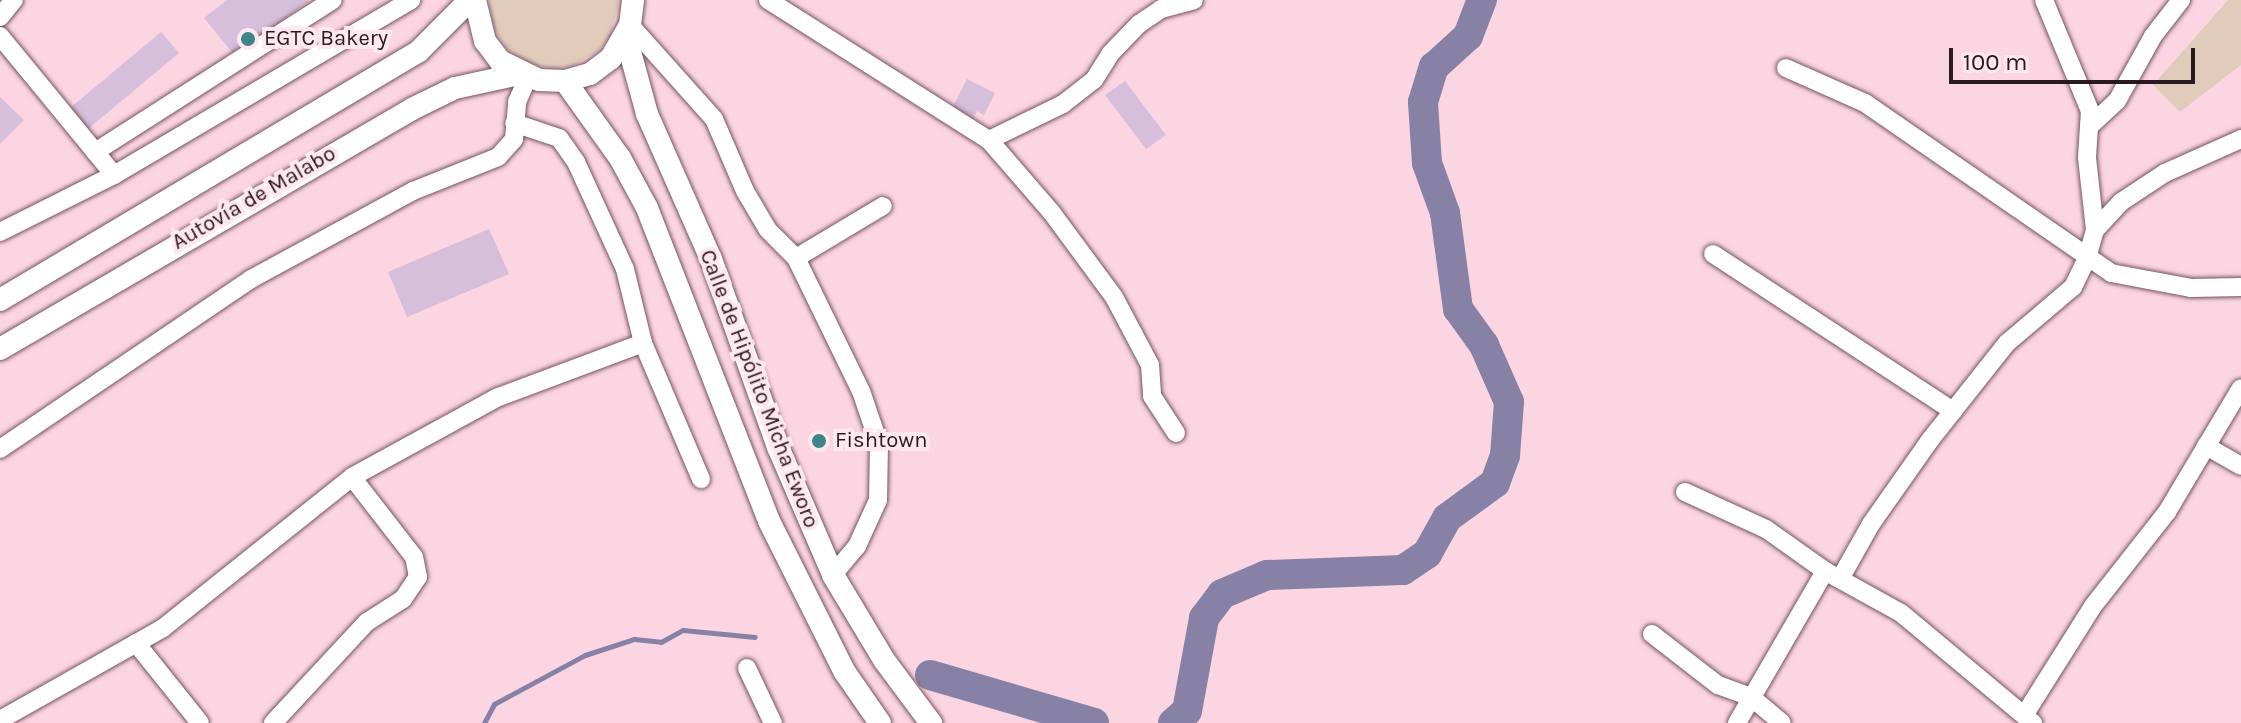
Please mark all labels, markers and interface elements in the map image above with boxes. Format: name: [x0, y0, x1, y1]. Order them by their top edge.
place label: EGTC Bakery: [264, 26, 388, 52]
marker: EGTC Bakery: [239, 30, 257, 48]
scale bar: [1953, 32, 2199, 82]
text: 100 m: [1963, 48, 2028, 76]
street label: Autovía de Malabo: [167, 140, 341, 256]
street label: Calle de Hipólito Micha Eworo: [694, 246, 824, 532]
place label: Fishtown: [835, 428, 927, 454]
marker: Fishtown: [810, 432, 828, 450]

